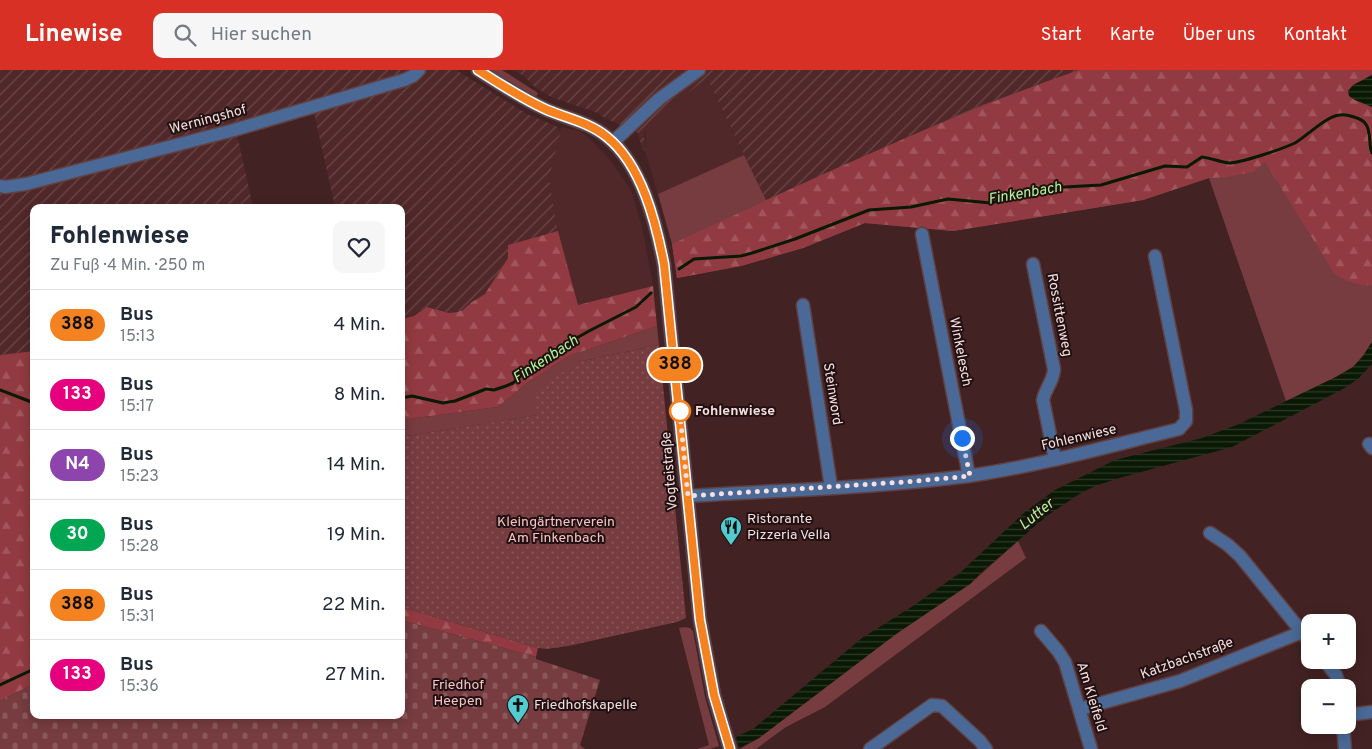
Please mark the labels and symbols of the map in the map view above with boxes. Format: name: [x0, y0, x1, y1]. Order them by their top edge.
street label: Werningshof: [168, 101, 249, 138]
water label: Finkenbach: [987, 178, 1063, 210]
street label: Rossittenweg: [1043, 272, 1075, 358]
street label: Winkelesch: [945, 316, 975, 388]
water label: Finkenbach: [510, 332, 582, 388]
line badge: 388: [646, 349, 704, 381]
street label: Steinword: [819, 362, 845, 426]
marker: Fohlenwiese: [669, 400, 691, 422]
place label: Fohlenwiese: [695, 403, 775, 420]
street label: Fohlenwiese: [1040, 421, 1118, 455]
your location: [950, 426, 975, 451]
street label: Vogteistraße: [658, 431, 682, 511]
water label: Lutter: [1016, 494, 1059, 535]
place label: Ristorante Pizzeria Vella: [747, 511, 830, 544]
park label: Kleingärtnerverein Am Finkenbach: [497, 514, 615, 547]
restaurant icon: Ristorante Pizzeria Vella: [719, 515, 743, 546]
street label: Katzbachstraße: [1138, 634, 1236, 684]
street label: Am Kleifeld: [1072, 660, 1110, 734]
park label: Friedhof Heepen: [432, 677, 484, 710]
church icon: Friedhofskapelle: [506, 693, 530, 724]
place label: Friedhofskapelle: [534, 697, 637, 714]

